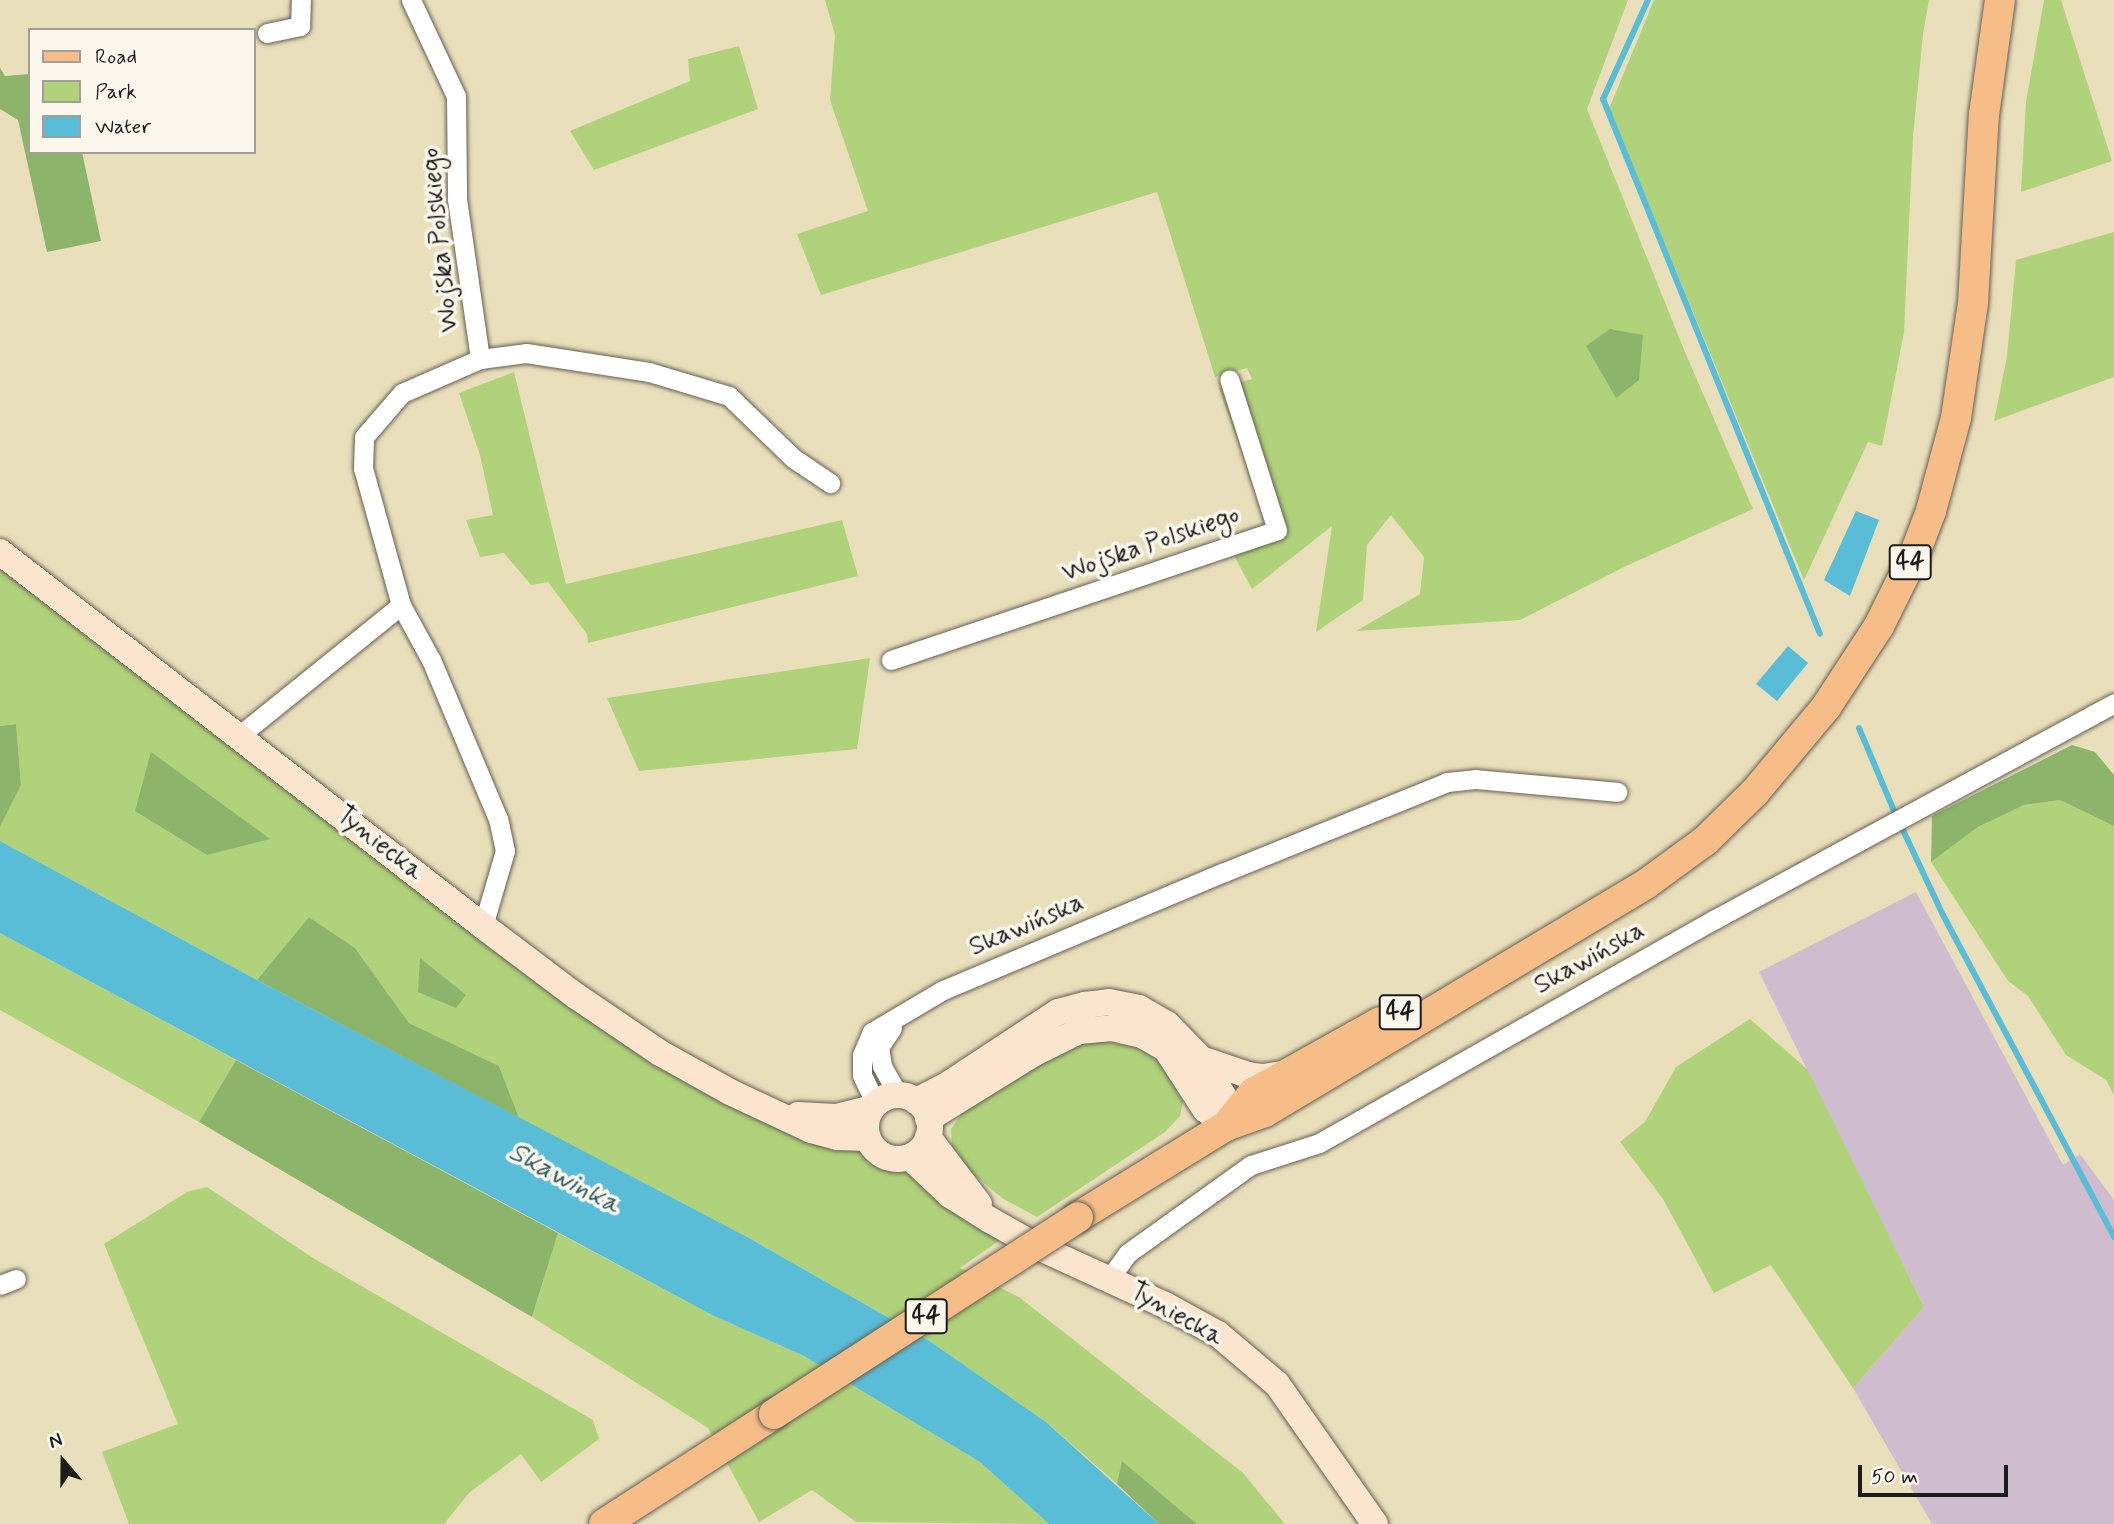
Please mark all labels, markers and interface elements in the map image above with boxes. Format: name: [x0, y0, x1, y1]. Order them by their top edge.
legend: [28, 28, 256, 154]
text: Road: [95, 43, 137, 71]
text: Park: [95, 78, 137, 106]
text: Water: [95, 113, 151, 141]
street label: Wojska Polskiego: [416, 148, 466, 332]
street label: Wojska Polskiego: [1060, 501, 1242, 589]
road number: 44: [1887, 542, 1933, 582]
street label: Tyniecka: [329, 800, 429, 888]
street label: Skawińska: [965, 888, 1089, 964]
street label: Skawińska: [1529, 916, 1651, 1002]
road number: 44: [1377, 992, 1423, 1032]
water label: Skawinka: [503, 1136, 625, 1222]
street label: Tyniecka: [1124, 1277, 1228, 1353]
road number: 44: [903, 1296, 949, 1336]
north arrow: [28, 1426, 98, 1496]
text: N: [45, 1427, 66, 1455]
scale bar: [1862, 1450, 2012, 1494]
text: 50 m: [1871, 1463, 1918, 1491]

